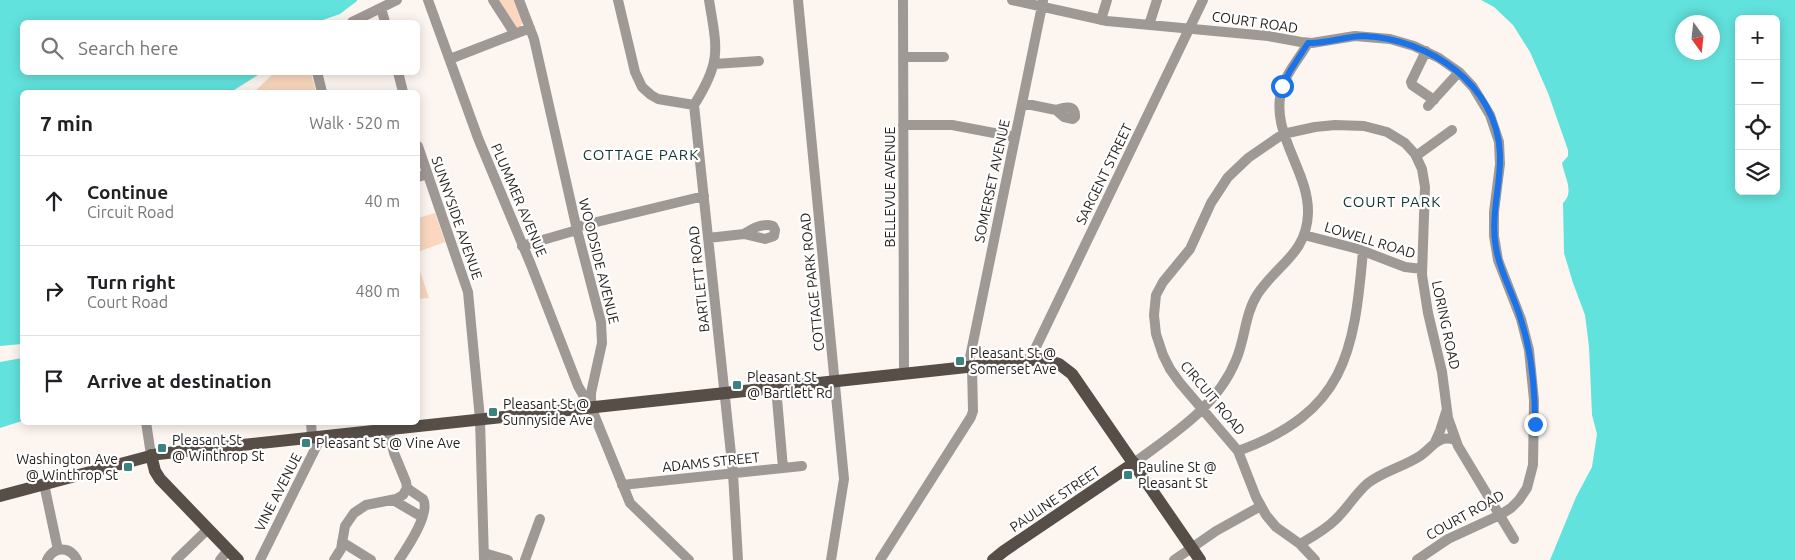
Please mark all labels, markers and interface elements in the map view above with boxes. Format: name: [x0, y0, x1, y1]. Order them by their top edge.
street label: COURT ROAD: [1211, 8, 1299, 36]
north arrow: [1675, 15, 1720, 60]
map controls: [1735, 15, 1780, 195]
button: +: [1735, 15, 1780, 60]
search box: [20, 20, 420, 75]
icon: search: [38, 34, 66, 62]
text: Search here: [78, 37, 178, 59]
button: −: [1735, 60, 1780, 105]
route start: [1271, 75, 1294, 98]
button: locate: [1735, 105, 1780, 150]
text: 7 min: [40, 111, 93, 135]
text: Walk · 520 m: [309, 114, 400, 132]
street label: SOMERSET AVENUE: [971, 118, 1013, 244]
street label: SARGENT STREET: [1073, 121, 1136, 227]
street label: BELLEVUE AVENUE: [882, 126, 898, 247]
street label: PLUMMER AVENUE: [488, 141, 550, 259]
district label: COTTAGE PARK: [583, 146, 699, 163]
button: layers: [1735, 150, 1780, 195]
street label: SUNNYSIDE AVENUE: [428, 154, 486, 282]
text: Continue: [87, 181, 168, 203]
icon: ahead: [40, 187, 68, 215]
text: 40 m: [364, 192, 400, 210]
district label: COURT PARK: [1343, 193, 1441, 210]
street label: WOODSIDE AVENUE: [576, 197, 622, 326]
text: Circuit Road: [87, 203, 174, 221]
street label: COTTAGE PARK ROAD: [797, 212, 827, 352]
street label: LOWELL ROAD: [1323, 219, 1417, 261]
street label: BARTLETT ROAD: [685, 225, 713, 333]
text: Turn right: [87, 271, 175, 293]
icon: right: [40, 277, 68, 305]
street label: LORING ROAD: [1429, 279, 1463, 371]
text: 480 m: [355, 282, 400, 300]
text: Court Road: [87, 293, 168, 311]
place label: Pleasant St @ Somerset Ave: [970, 345, 1057, 377]
marker: Pleasant St @ Somerset Ave: [954, 355, 966, 367]
street label: CIRCUIT ROAD: [1177, 358, 1249, 438]
icon: arrive: [40, 367, 68, 395]
place label: Pleasant St @ Bartlett Rd: [747, 369, 833, 401]
text: Arrive at destination: [87, 370, 272, 392]
marker: Pleasant St @ Bartlett Rd: [731, 379, 743, 391]
place label: Pleasant St @ Sunnyside Ave: [503, 396, 593, 428]
marker: Pleasant St @ Sunnyside Ave: [487, 406, 499, 418]
route end: [1524, 413, 1547, 436]
place label: Pleasant St @ Winthrop St: [172, 432, 265, 464]
place label: Pleasant St @ Vine Ave: [316, 435, 461, 451]
marker: Pleasant St @ Vine Ave: [300, 437, 312, 449]
marker: Pleasant St @ Winthrop St: [156, 442, 168, 454]
street label: ADAMS STREET: [661, 449, 761, 475]
street label: VINE AVENUE: [251, 450, 305, 534]
place label: Washington Ave @ Winthrop St: [16, 451, 118, 483]
place label: Pauline St @ Pleasant St: [1138, 459, 1217, 491]
marker: Washington Ave @ Winthrop St: [122, 461, 134, 473]
street label: PAULINE STREET: [1007, 463, 1103, 535]
marker: Pauline St @ Pleasant St: [1122, 469, 1134, 481]
street label: COURT ROAD: [1423, 487, 1507, 543]

